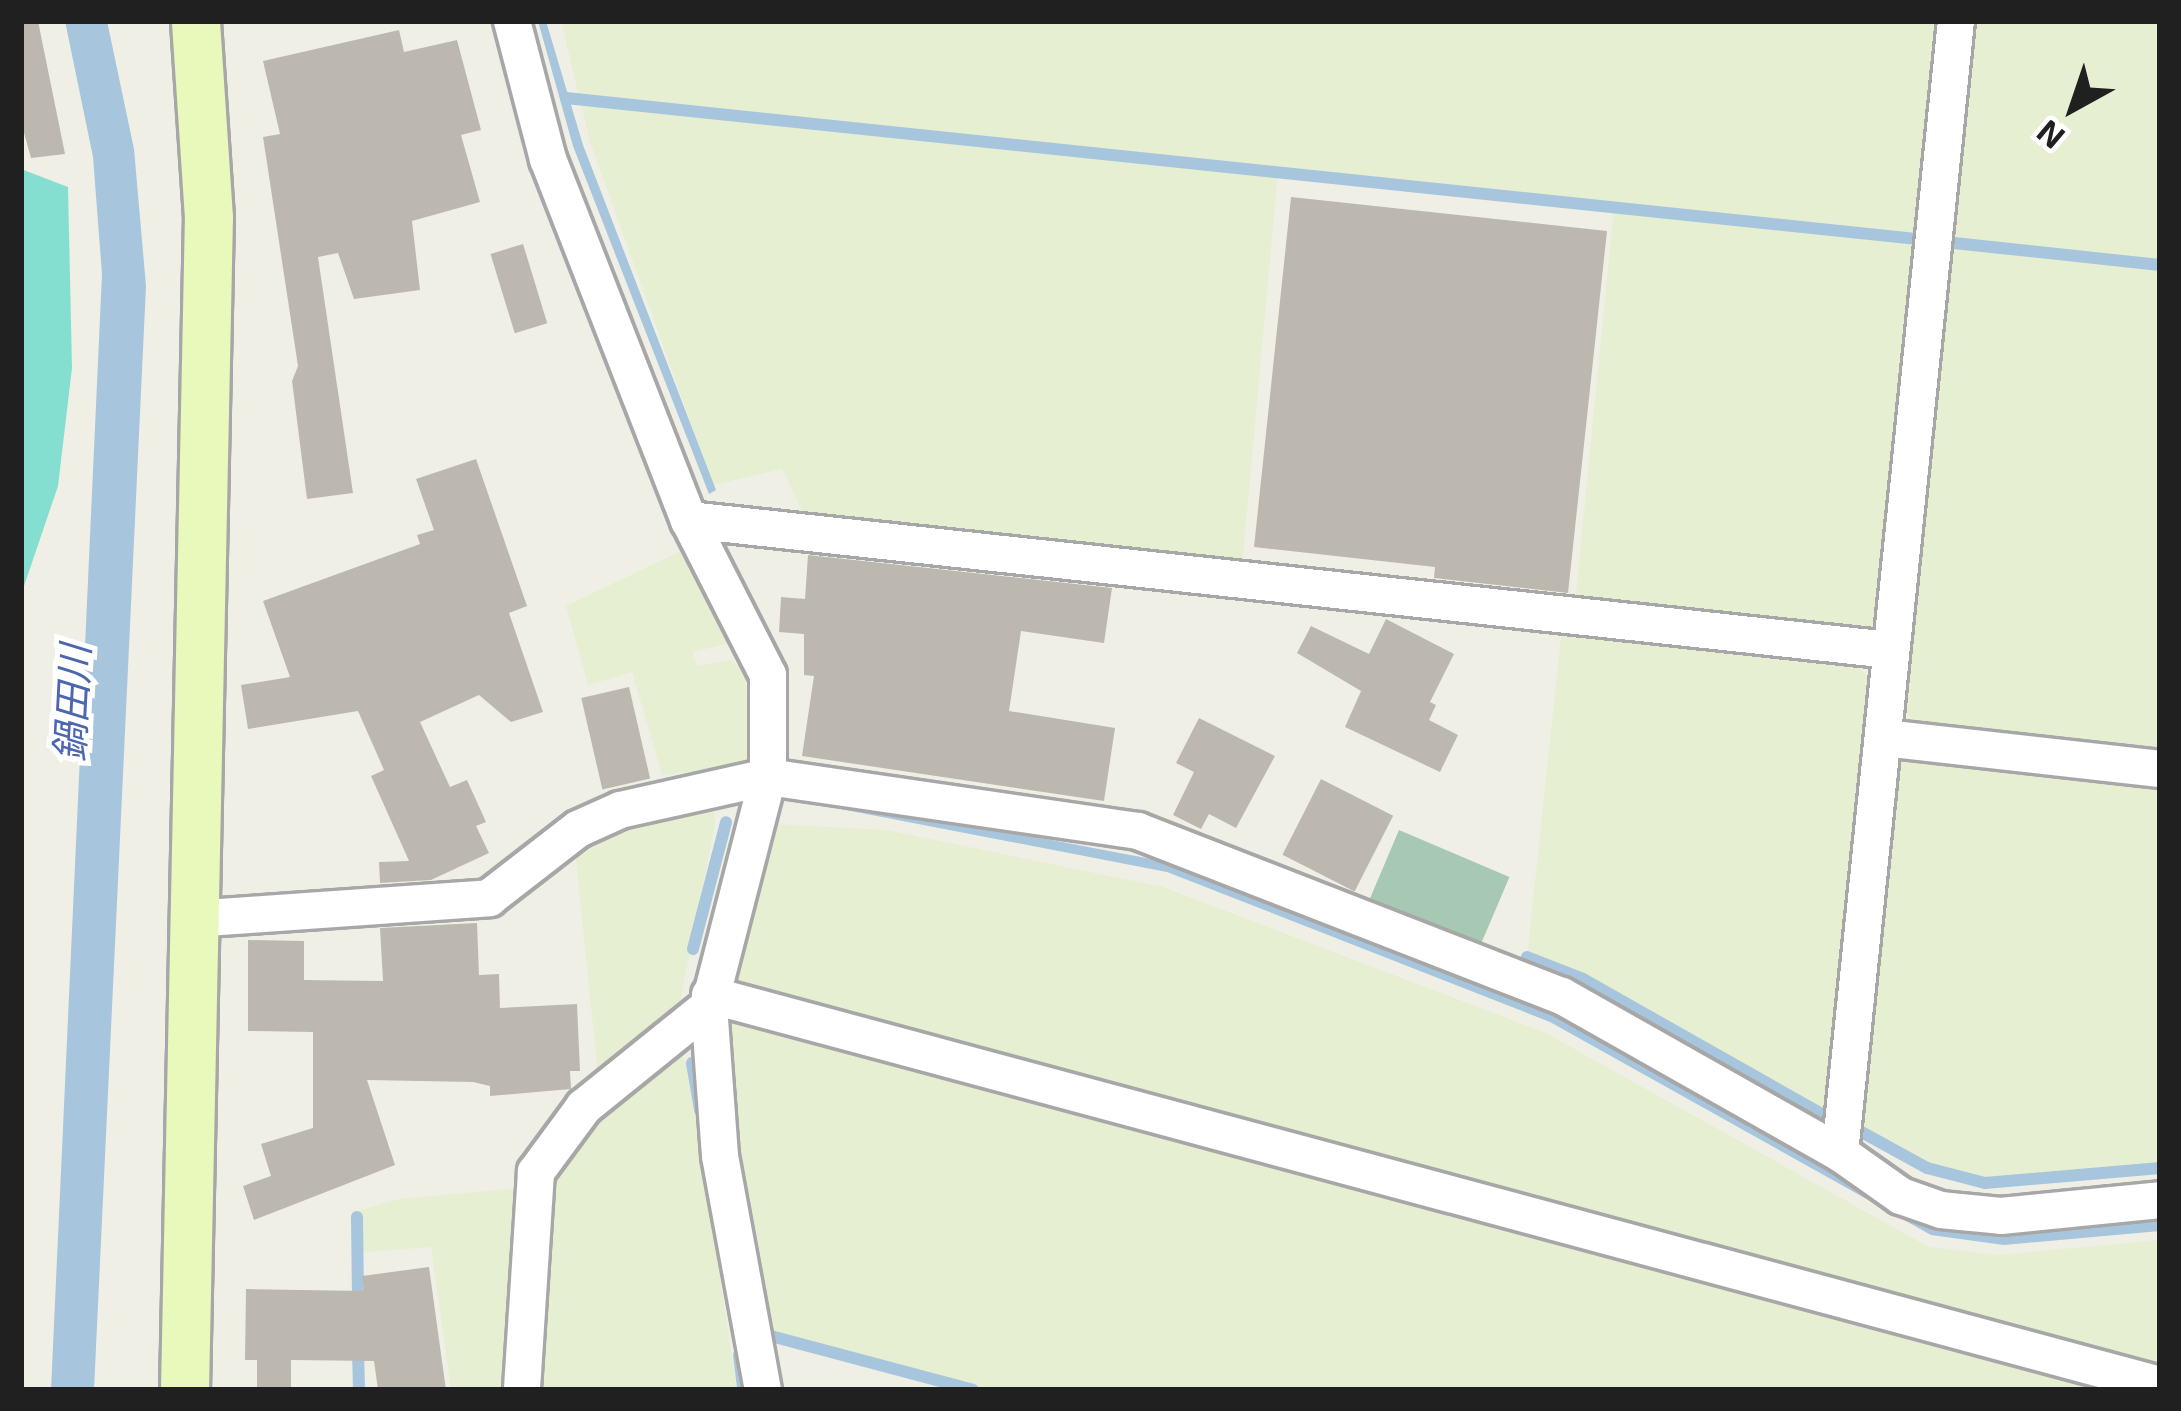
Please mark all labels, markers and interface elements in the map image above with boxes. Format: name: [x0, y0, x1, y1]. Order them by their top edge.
north arrow: [2013, 48, 2133, 168]
text: N: [2028, 113, 2072, 159]
water label: 鍋田川: [46, 643, 98, 763]

